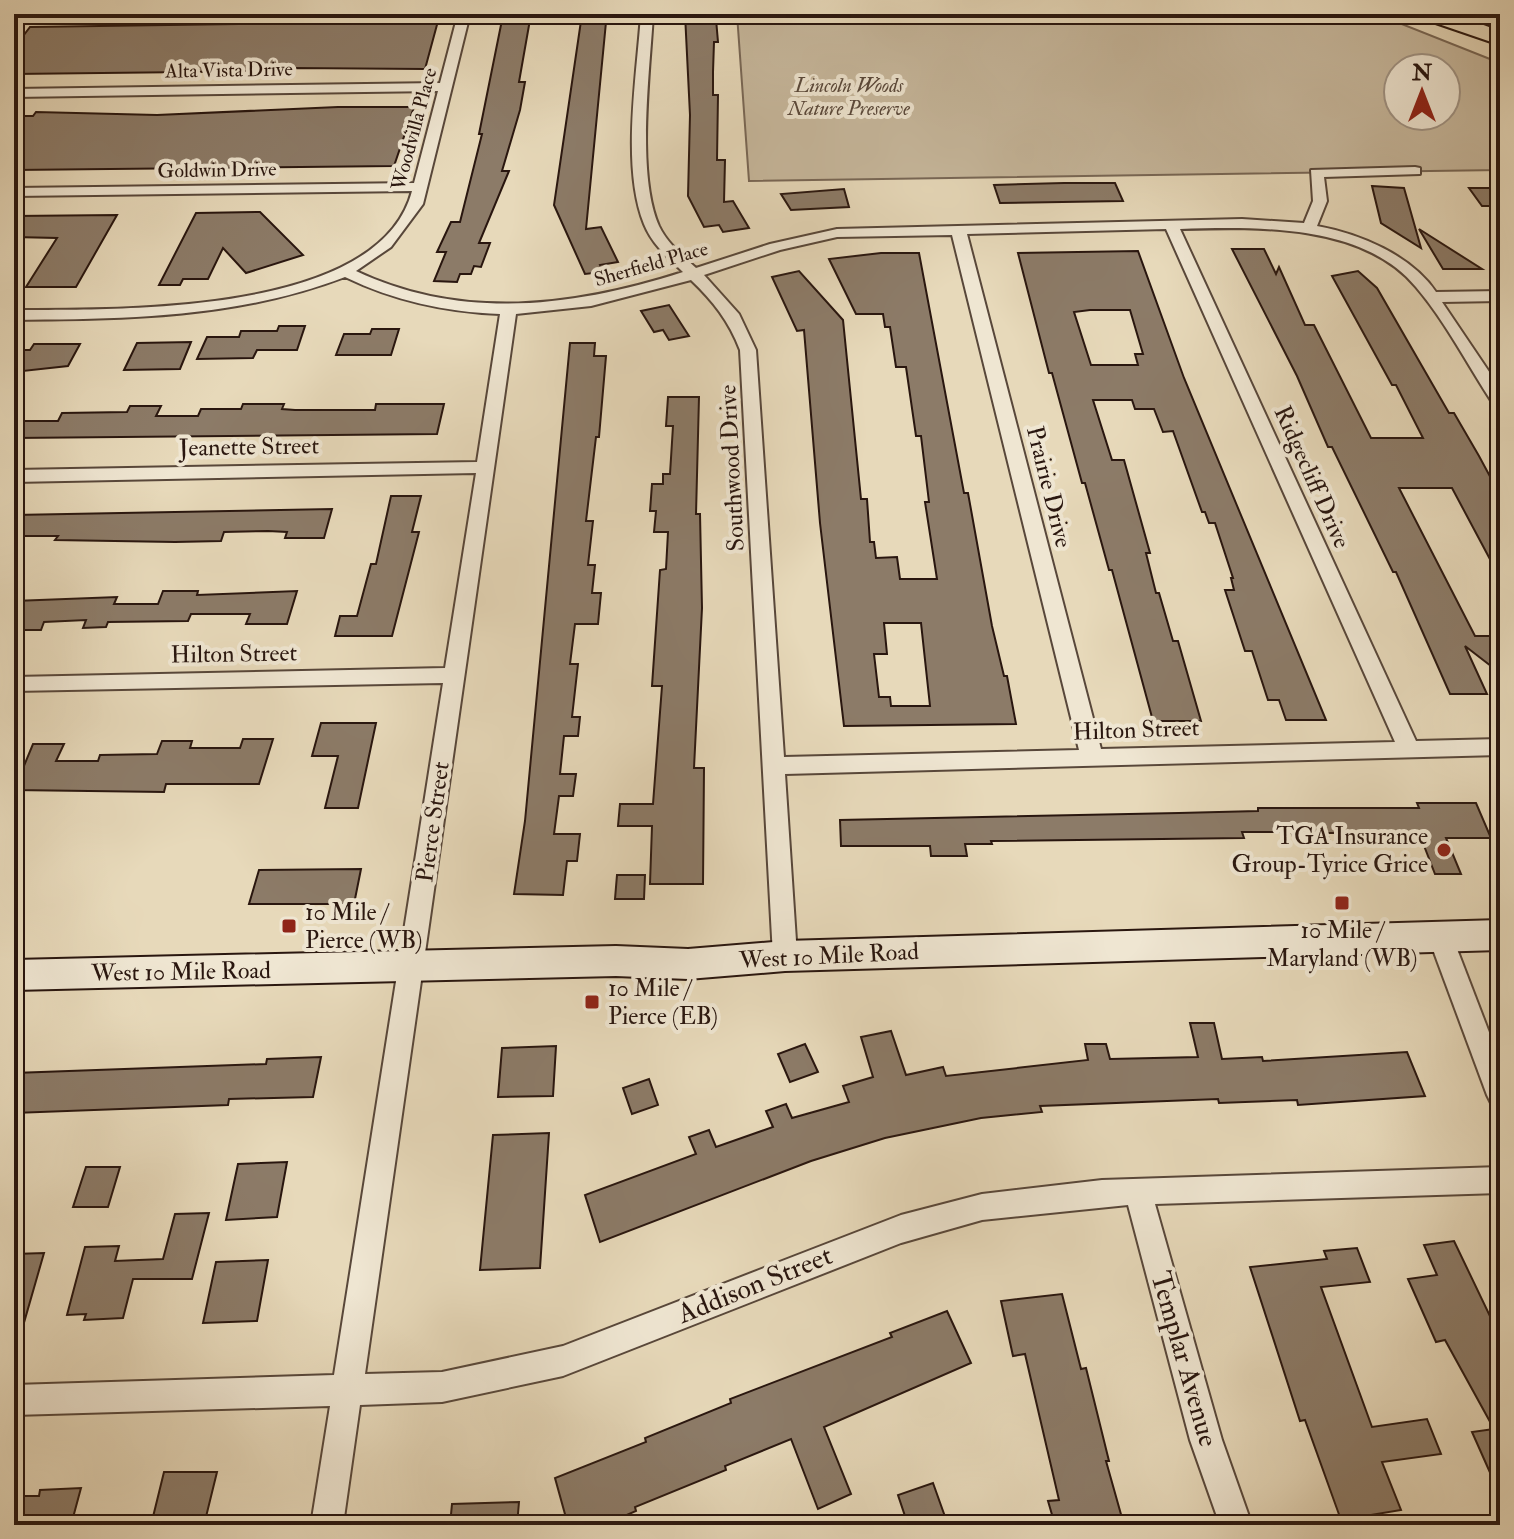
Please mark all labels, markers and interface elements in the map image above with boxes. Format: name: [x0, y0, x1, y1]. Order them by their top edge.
north arrow: [1382, 52, 1462, 132]
street label: Alta Vista Drive: [164, 56, 293, 84]
text: N: [1411, 59, 1432, 87]
street label: Woodvilla Place: [385, 65, 442, 194]
park label: Lincoln Woods Nature Preserve: [787, 73, 910, 121]
street label: Goldwin Drive: [157, 156, 277, 184]
street label: Sherfield Place: [591, 236, 711, 292]
street label: Southwood Drive: [712, 384, 752, 552]
street label: Ridgecliff Drive: [1267, 401, 1357, 553]
street label: Prairie Drive: [1019, 423, 1079, 551]
street label: Jeanette Street: [178, 430, 320, 464]
street label: Hilton Street: [170, 637, 298, 671]
street label: Hilton Street: [1072, 712, 1200, 748]
street label: Pierce Street: [409, 759, 457, 884]
place label: TGA Insurance Group-Tyrice Grice: [1232, 821, 1428, 880]
marker: TGA Insurance Group-Tyrice Grice: [1435, 841, 1453, 859]
marker: 10 Mile / Maryland (WB): [1333, 894, 1351, 912]
place label: 10 Mile / Pierce (WB): [305, 897, 423, 956]
place label: 10 Mile / Maryland (WB): [1266, 915, 1418, 974]
marker: 10 Mile / Pierce (WB): [280, 917, 298, 935]
street label: West 10 Mile Road: [737, 936, 920, 976]
street label: West 10 Mile Road: [90, 955, 271, 989]
place label: 10 Mile / Pierce (EB): [608, 973, 718, 1032]
marker: 10 Mile / Pierce (EB): [583, 993, 601, 1011]
street label: Addison Street: [672, 1238, 837, 1332]
street label: Templar Avenue: [1142, 1267, 1226, 1451]

